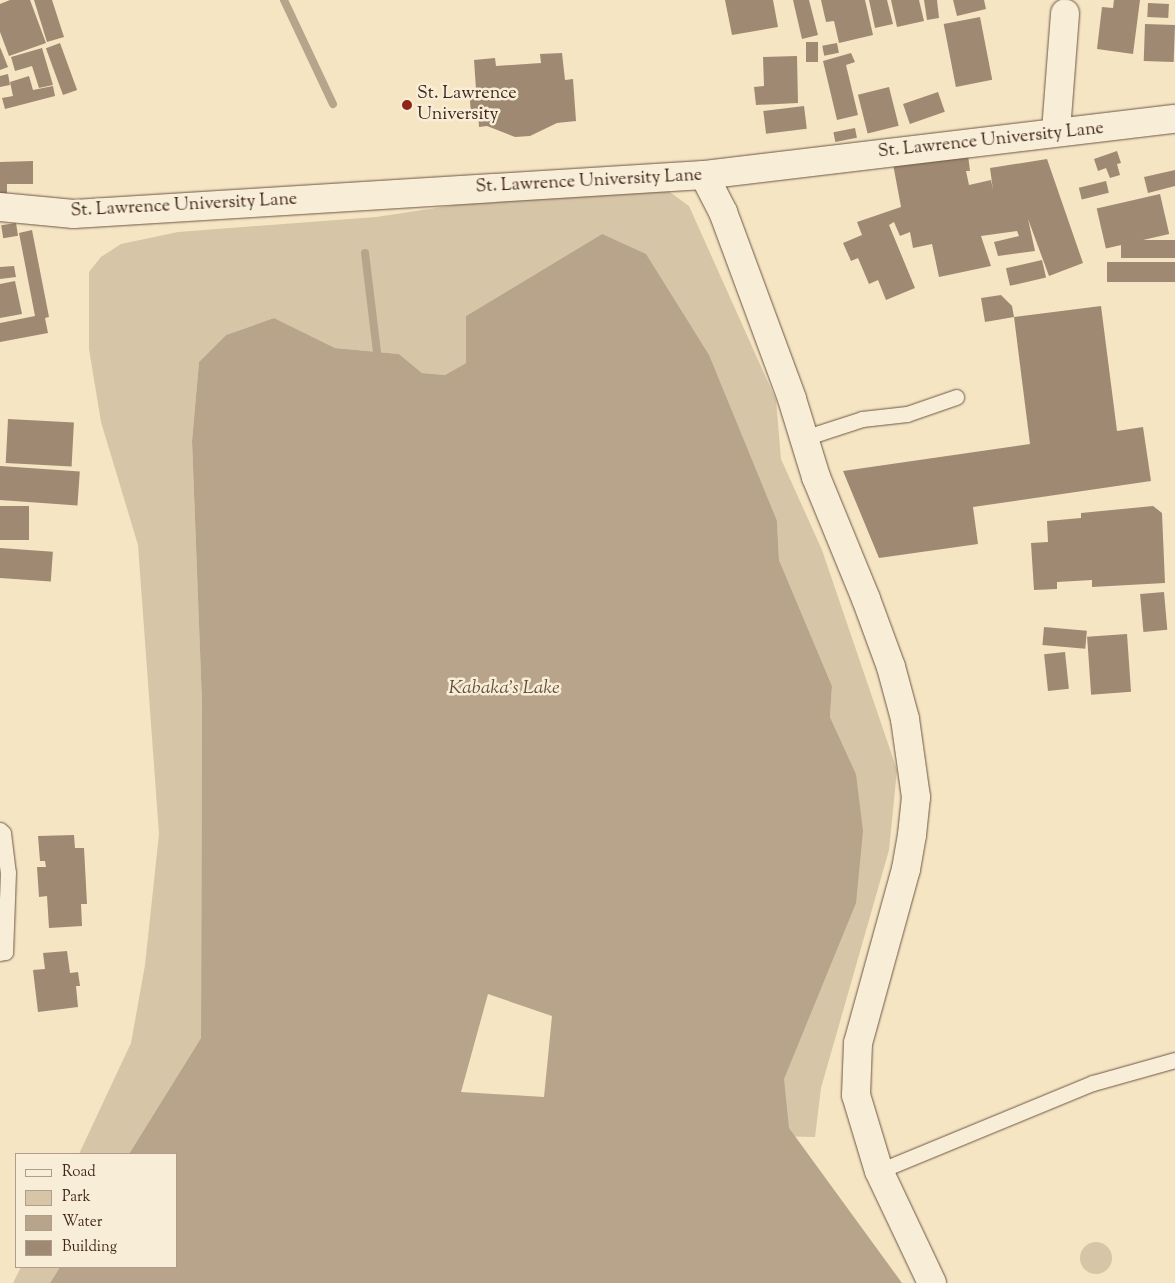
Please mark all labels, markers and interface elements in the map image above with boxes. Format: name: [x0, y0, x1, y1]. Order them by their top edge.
place label: St. Lawrence University: [417, 84, 517, 126]
marker: St. Lawrence University: [401, 99, 413, 111]
street label: St. Lawrence University Lane: [877, 118, 1105, 164]
street label: St. Lawrence University Lane: [475, 165, 703, 199]
street label: St. Lawrence University Lane: [70, 189, 298, 223]
water label: Kabaka's Lake: [448, 678, 560, 700]
legend: [15, 1153, 178, 1268]
text: Road: [62, 1162, 96, 1183]
text: Park: [62, 1187, 91, 1208]
text: Water: [62, 1212, 102, 1233]
text: Building: [62, 1237, 117, 1258]

